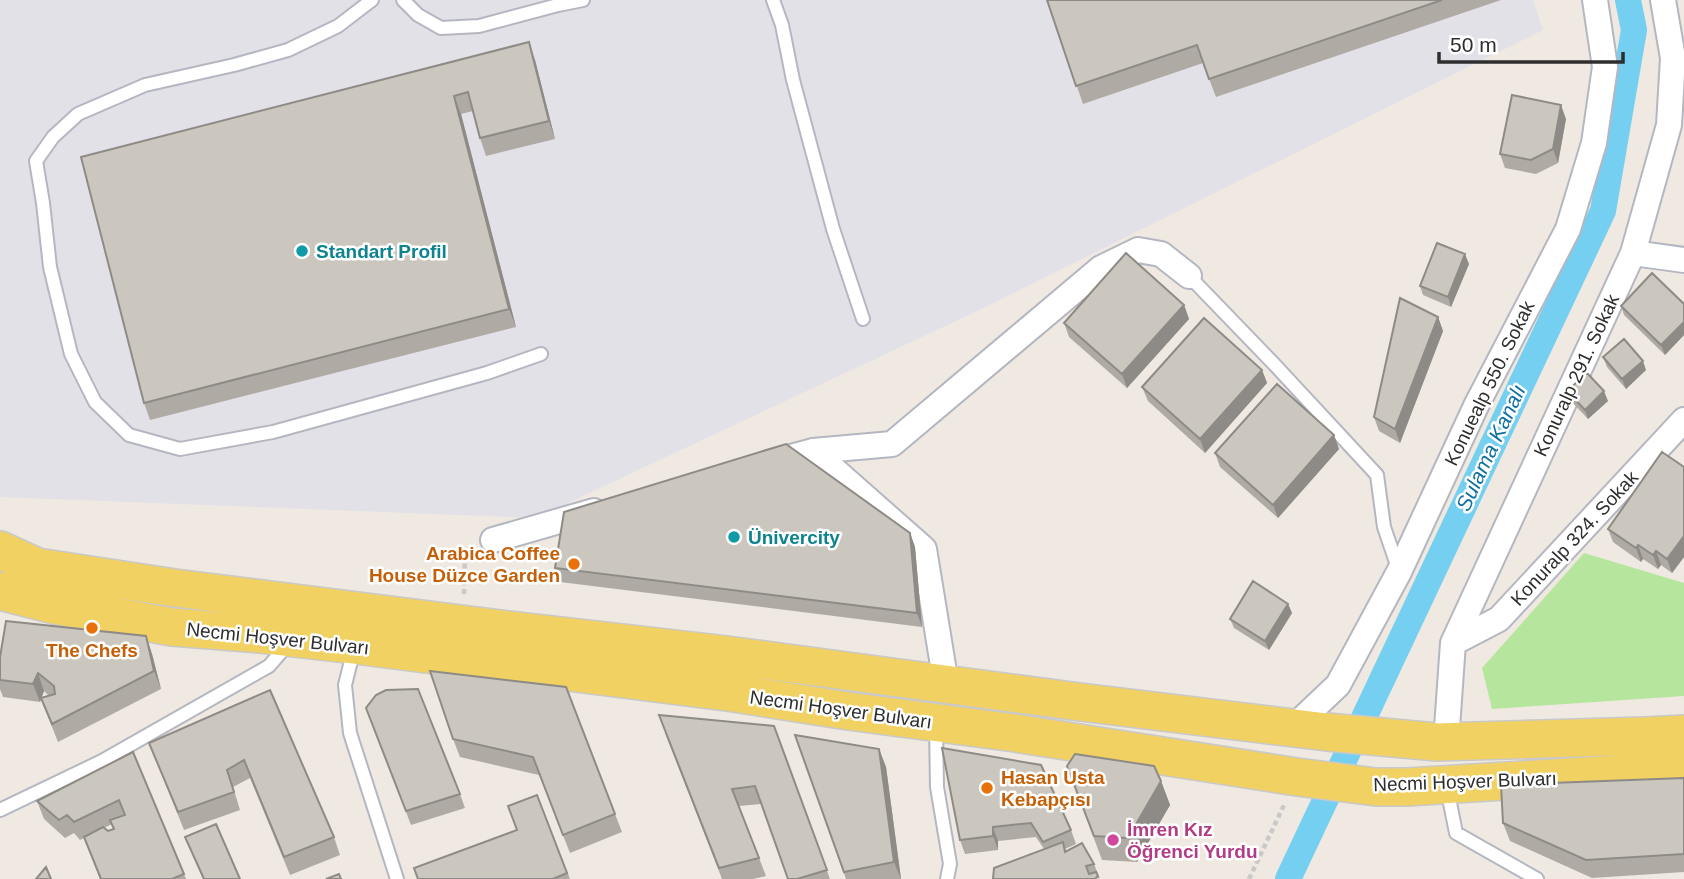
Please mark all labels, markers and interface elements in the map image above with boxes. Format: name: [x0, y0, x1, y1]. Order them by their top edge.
scale bar: [1439, 21, 1623, 65]
text: 50 m: [1450, 33, 1497, 56]
place label: Standart Profil: [316, 241, 447, 262]
marker: Standart Profil: [294, 243, 310, 259]
street label: Konuralp 291. Sokak: [1530, 290, 1623, 460]
street label: Konuealp 550. Sokak: [1440, 297, 1539, 469]
water label: Sulama Kanalı: [1451, 381, 1530, 515]
street label: Konuralp 324. Sokak: [1507, 466, 1643, 610]
place label: Ünivercity: [748, 527, 840, 548]
marker: Ünivercity: [726, 529, 742, 545]
place label: Arabica Coffee House Düzce Garden: [369, 543, 560, 586]
marker: Arabica Coffee House Düzce Garden: [566, 556, 582, 572]
street label: Necmi Hoşver Bulvarı: [185, 618, 370, 659]
marker: The Chefs: [84, 620, 100, 636]
place label: The Chefs: [46, 640, 138, 661]
street label: Necmi Hoşver Bulvarı: [749, 686, 933, 733]
place label: Hasan Usta Kebapçısı: [1001, 767, 1105, 810]
street label: Necmi Hoşver Bulvarı: [1373, 768, 1557, 795]
marker: Hasan Usta Kebapçısı: [979, 780, 995, 796]
place label: İmren Kız Öğrenci Yurdu: [1127, 819, 1258, 862]
marker: İmren Kız Öğrenci Yurdu: [1105, 832, 1121, 848]

